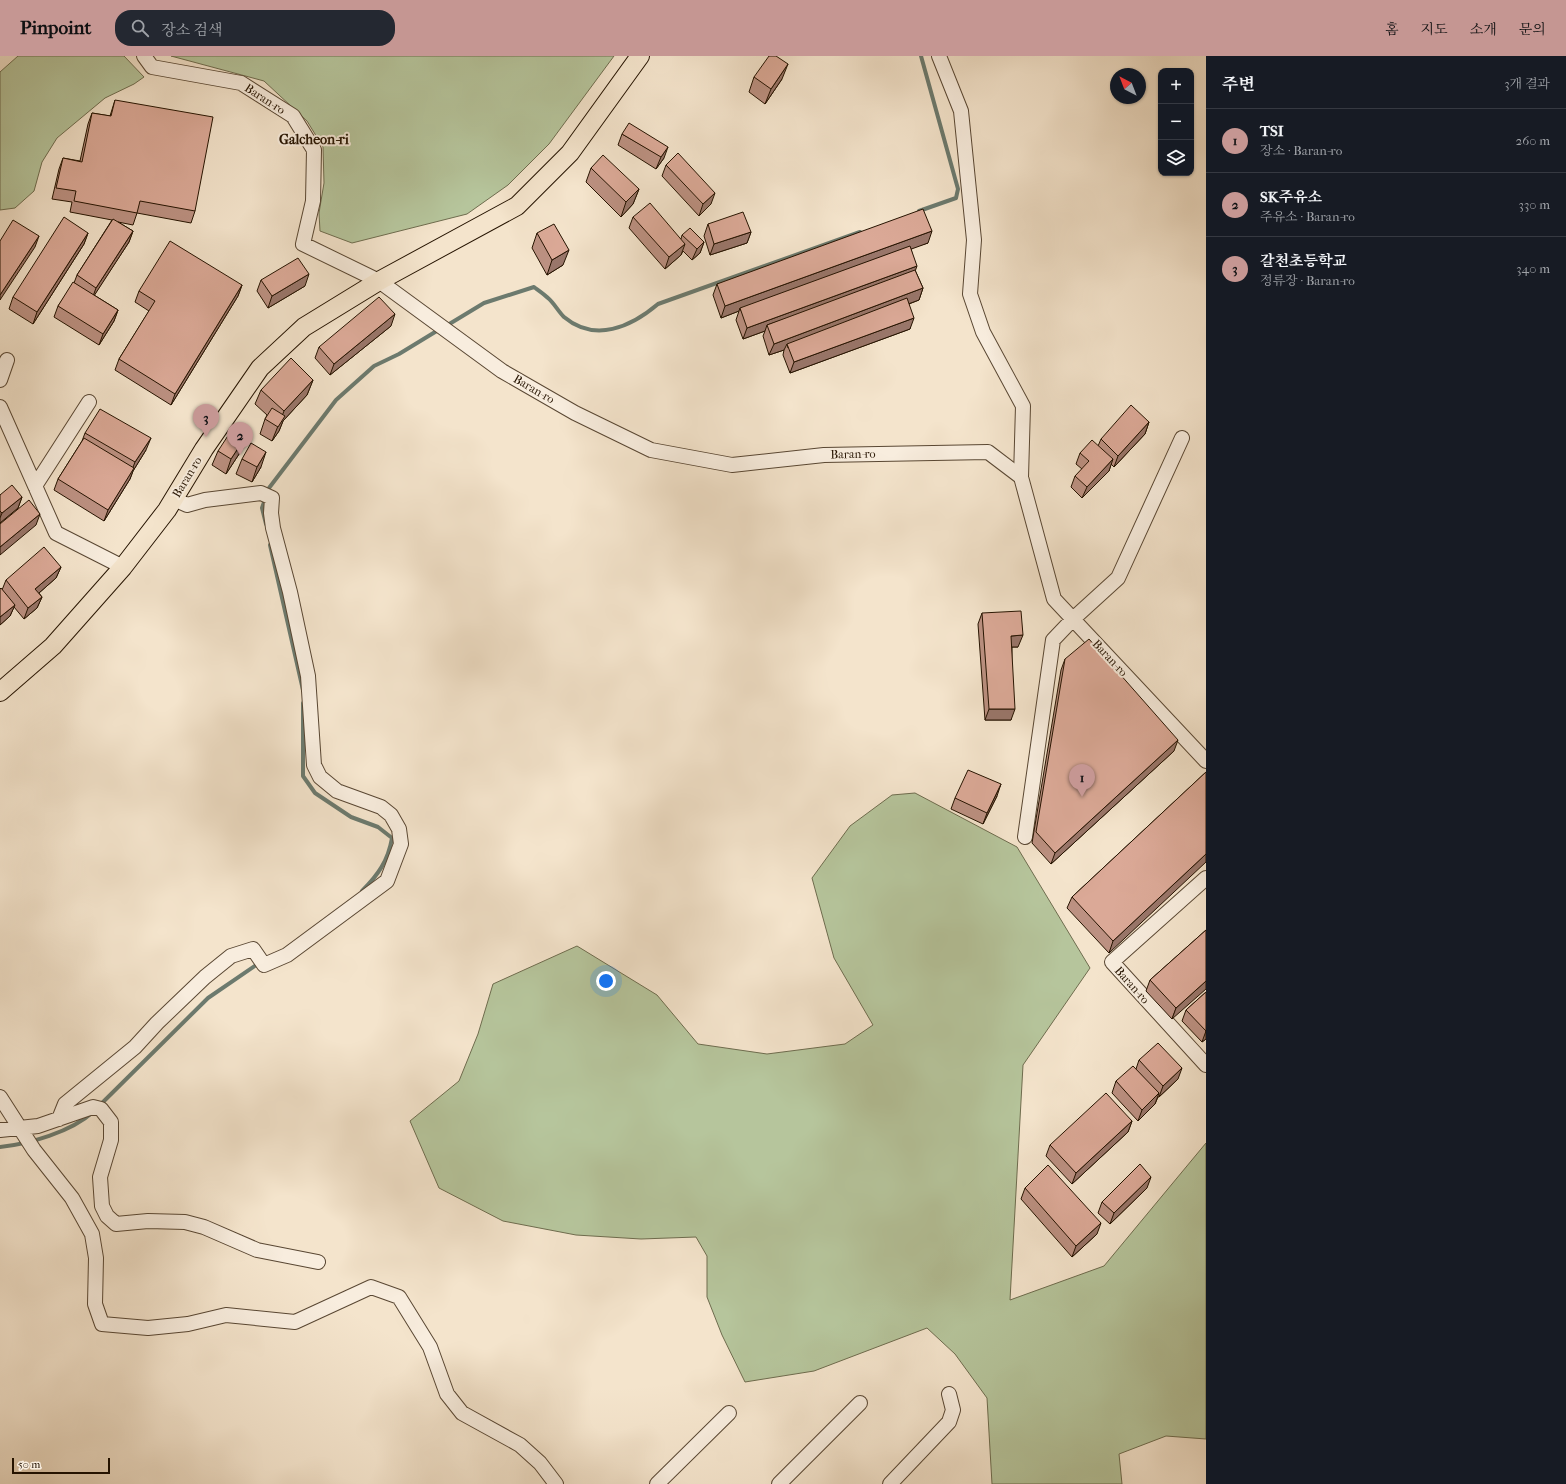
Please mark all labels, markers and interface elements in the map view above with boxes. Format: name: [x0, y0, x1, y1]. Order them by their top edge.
search box: [115, 10, 395, 46]
text: Pinpoint: [20, 17, 91, 39]
icon: search: [129, 17, 151, 39]
text: 장소 검색: [161, 21, 222, 39]
text: 홈: [1385, 21, 1399, 38]
text: 지도: [1421, 21, 1448, 38]
text: 소개: [1470, 21, 1497, 38]
text: 문의: [1519, 21, 1546, 38]
north arrow: [1110, 68, 1146, 104]
map controls: [1158, 68, 1194, 176]
button: +: [1158, 68, 1194, 104]
text: 주변: [1222, 74, 1255, 94]
text: 3개 결과: [1504, 76, 1550, 91]
street label: Baran-ro: [242, 81, 288, 117]
button: −: [1158, 104, 1194, 140]
text: TSI: [1260, 122, 1284, 140]
district label: Galcheon-ri: [279, 131, 350, 148]
text: 1: [1233, 133, 1237, 148]
text: 260 m: [1516, 133, 1550, 148]
button: layers: [1158, 140, 1194, 176]
text: 장소 · Baran-ro: [1260, 143, 1342, 158]
text: SK주유소: [1260, 188, 1322, 206]
text: 2: [1232, 197, 1238, 212]
text: 330 m: [1519, 197, 1550, 212]
text: 주유소 · Baran-ro: [1260, 209, 1355, 224]
text: 갈천초등학교: [1260, 252, 1347, 270]
text: 3: [1232, 261, 1238, 276]
text: 340 m: [1516, 261, 1550, 276]
text: 정류장 · Baran-ro: [1260, 273, 1355, 288]
street label: Baran-ro: [511, 372, 557, 406]
pin: 3: [193, 404, 219, 437]
pin: 2: [227, 422, 253, 455]
street label: Baran-ro: [830, 447, 876, 461]
street label: Baran-ro: [169, 454, 205, 500]
street label: Baran-ro: [1089, 637, 1131, 679]
pin: 1: [1069, 764, 1095, 797]
street label: Baran-ro: [1112, 964, 1152, 1006]
your location: [596, 971, 616, 991]
scale bar: [12, 1456, 110, 1475]
text: 50 m: [18, 1458, 40, 1471]

